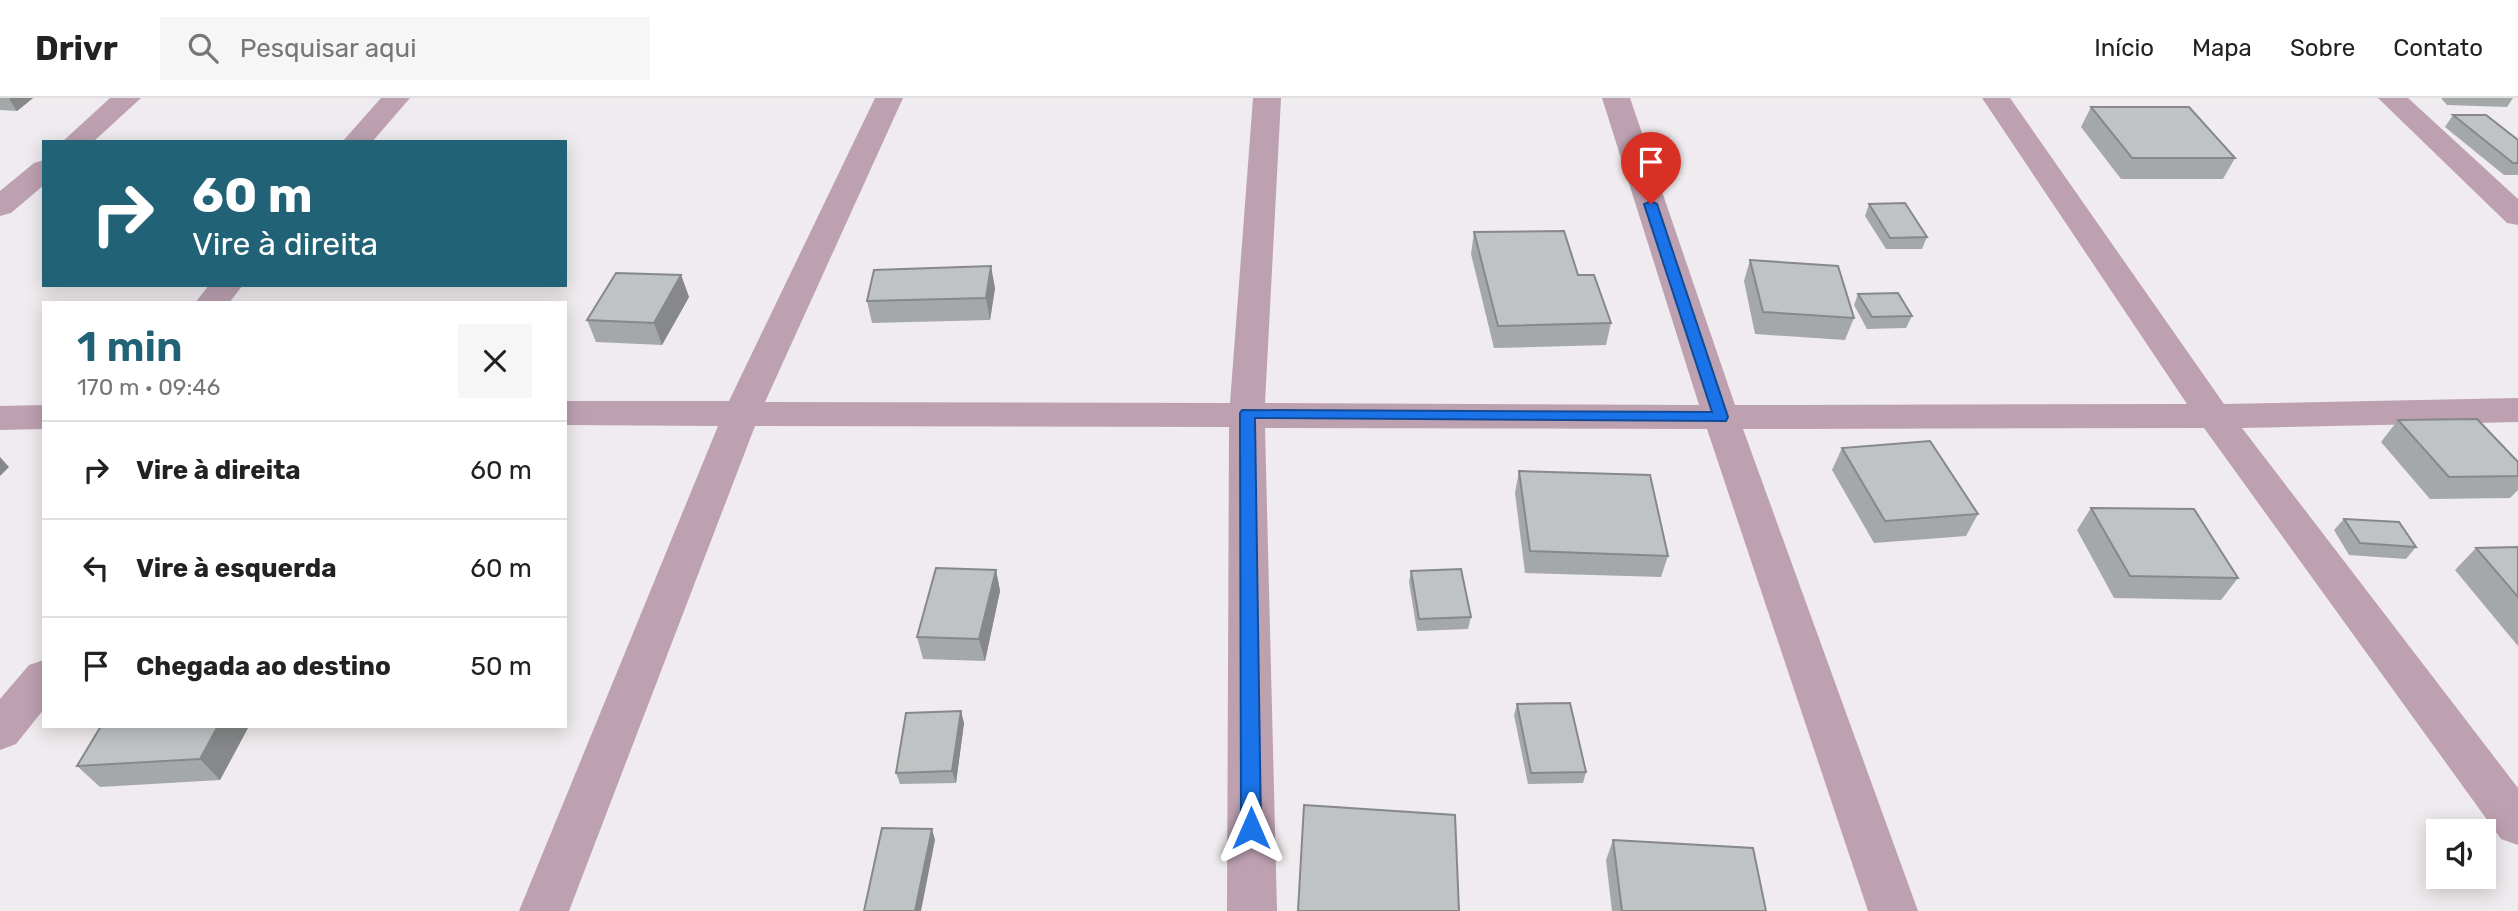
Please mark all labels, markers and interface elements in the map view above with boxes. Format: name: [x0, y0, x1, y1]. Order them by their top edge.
search box: [160, 17, 650, 80]
text: Drivr: [35, 29, 118, 68]
icon: search: [184, 29, 222, 67]
text: Pesquisar aqui: [240, 33, 417, 64]
text: Início: [2094, 34, 2154, 62]
text: Mapa: [2192, 34, 2252, 62]
text: Sobre: [2290, 34, 2355, 62]
text: Contato: [2393, 34, 2483, 62]
pin: [1621, 132, 1681, 204]
icon: arrive: [1632, 143, 1670, 181]
text: 60 m: [192, 166, 313, 224]
icon: right: [77, 168, 168, 259]
text: Vire à direita: [192, 225, 378, 263]
text: 1 min: [77, 322, 183, 372]
button: close: [458, 324, 532, 398]
text: 170 m · 09:46: [77, 373, 220, 401]
icon: right: [77, 451, 115, 489]
text: Vire à direita: [136, 455, 301, 486]
text: 60 m: [470, 455, 532, 486]
icon: left: [77, 549, 115, 587]
text: Vire à esquerda: [136, 553, 337, 584]
text: 60 m: [470, 553, 532, 584]
icon: arrive: [77, 647, 115, 685]
text: Chegada ao destino: [136, 651, 391, 682]
text: 50 m: [471, 651, 532, 682]
position arrow: [1214, 791, 1288, 865]
map controls: [2426, 819, 2496, 889]
button: sound: [2426, 819, 2496, 889]

